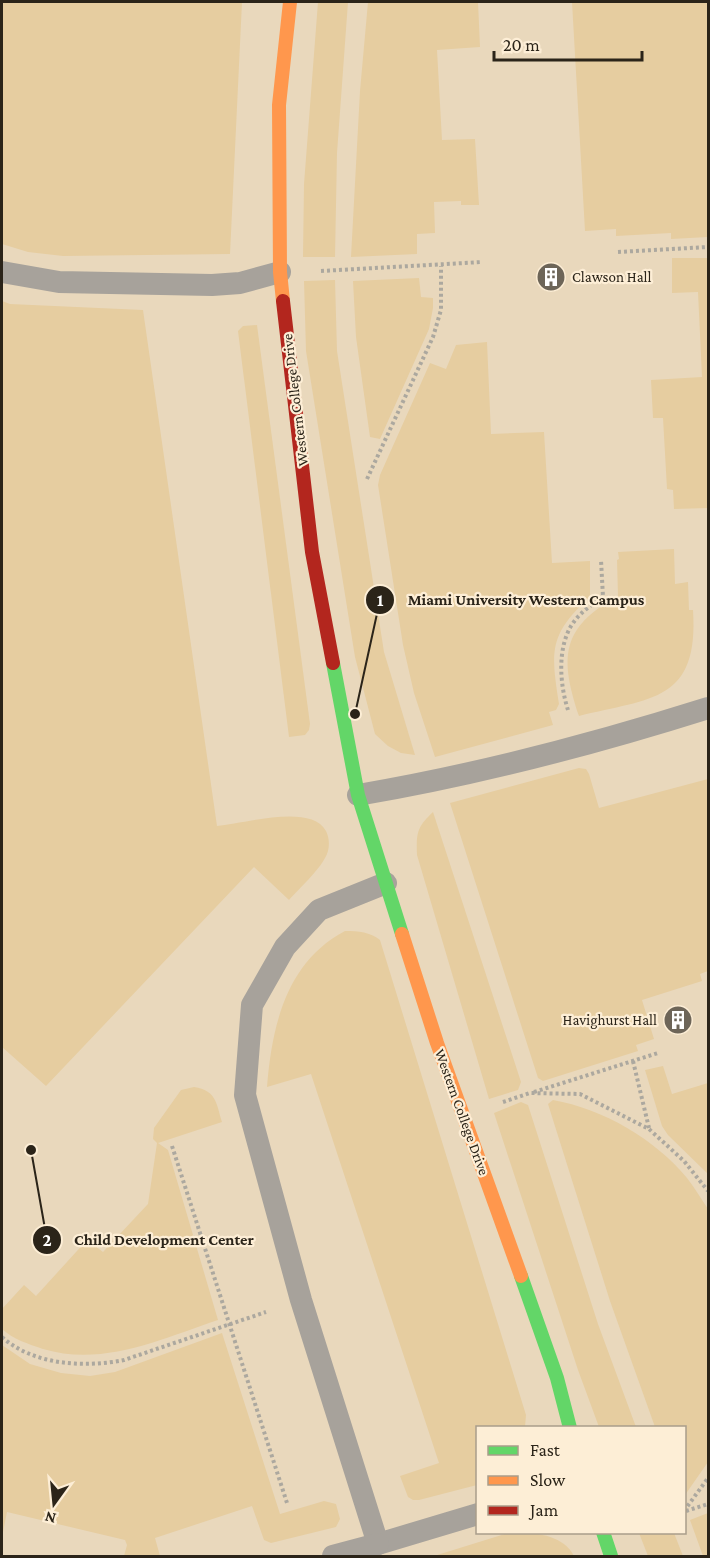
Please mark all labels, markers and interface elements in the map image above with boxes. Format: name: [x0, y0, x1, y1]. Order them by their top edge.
scale bar: [494, 24, 642, 62]
text: 20 m: [503, 35, 540, 55]
building icon: Clawson Hall: [535, 261, 567, 293]
place label: Clawson Hall: [572, 269, 652, 285]
street label: Western College Drive: [279, 332, 312, 467]
callout: Miami University Western Campus: [365, 583, 656, 617]
text: 1: [377, 590, 384, 610]
text: Miami University Western Campus: [408, 591, 645, 608]
building icon: Havighurst Hall: [662, 1004, 694, 1036]
place label: Havighurst Hall: [563, 1012, 657, 1029]
street label: Western College Drive: [431, 1047, 492, 1178]
callout: Child Development Center: [32, 1223, 266, 1257]
text: 2: [42, 1230, 52, 1250]
text: Child Development Center: [74, 1231, 255, 1248]
legend: [476, 1426, 686, 1534]
text: Fast: [530, 1440, 561, 1460]
text: Slow: [530, 1470, 566, 1490]
north arrow: [24, 1474, 84, 1534]
text: Jam: [528, 1500, 559, 1520]
text: N: [43, 1508, 58, 1528]

